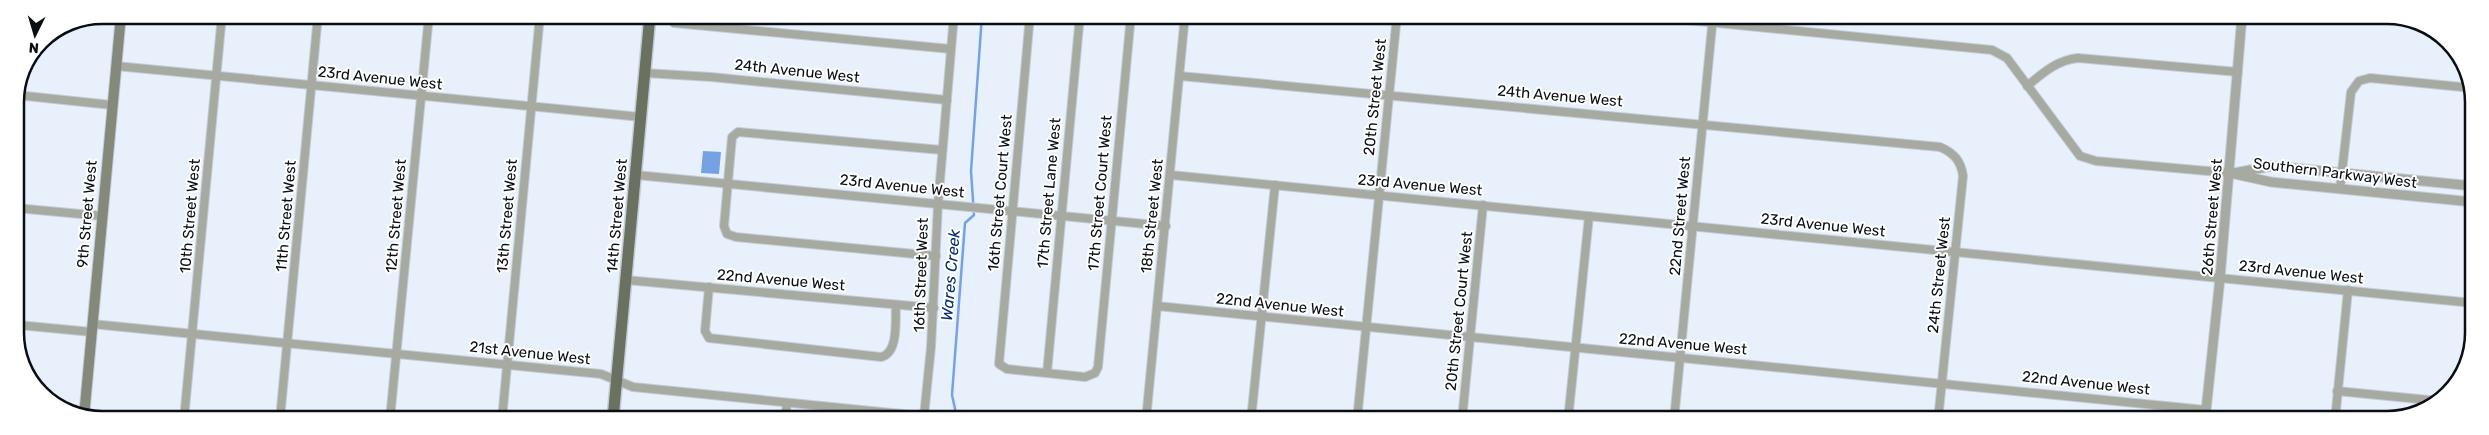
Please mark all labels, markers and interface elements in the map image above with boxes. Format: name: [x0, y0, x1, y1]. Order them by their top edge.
north arrow: [10, 10, 60, 60]
street label: 20th Street West: [1360, 38, 1390, 156]
text: N: [28, 39, 40, 56]
street label: 24th Avenue West: [733, 55, 861, 87]
street label: 23rd Avenue West: [317, 63, 443, 94]
street label: 24th Avenue West: [1497, 82, 1624, 110]
street label: 16th Street Court West: [984, 114, 1016, 272]
street label: 17th Street Court West: [1084, 114, 1116, 272]
street label: 17th Street Lane West: [1033, 117, 1065, 269]
street label: Southern Parkway West: [2252, 154, 2418, 192]
street label: 22nd Street West: [1666, 155, 1694, 276]
street label: 10th Street West: [176, 158, 204, 274]
street label: 12th Street West: [382, 158, 410, 274]
street label: 13th Street West: [493, 158, 521, 274]
street label: 14th Street West: [603, 158, 631, 274]
street label: 18th Street West: [1137, 158, 1167, 274]
street label: 26th Street West: [2198, 158, 2226, 276]
street label: 9th Street West: [73, 159, 101, 269]
street label: 11th Street West: [272, 159, 300, 273]
street label: 23rd Avenue West: [839, 171, 965, 202]
street label: 23rd Avenue West: [1357, 171, 1483, 199]
street label: 23rd Avenue West: [1760, 210, 1886, 241]
street label: 24th Street West: [1924, 216, 1954, 334]
street label: 16th Street West: [910, 217, 932, 333]
water label: Wares Creek: [937, 228, 964, 322]
street label: 20th Street Court West: [1442, 230, 1476, 392]
street label: 23rd Avenue West: [2238, 257, 2364, 288]
street label: 22nd Avenue West: [716, 265, 846, 295]
street label: 22nd Avenue West: [1215, 289, 1345, 321]
street label: 22nd Avenue West: [1618, 329, 1748, 359]
street label: 21st Avenue West: [469, 338, 592, 368]
street label: 22nd Avenue West: [2021, 367, 2151, 399]

